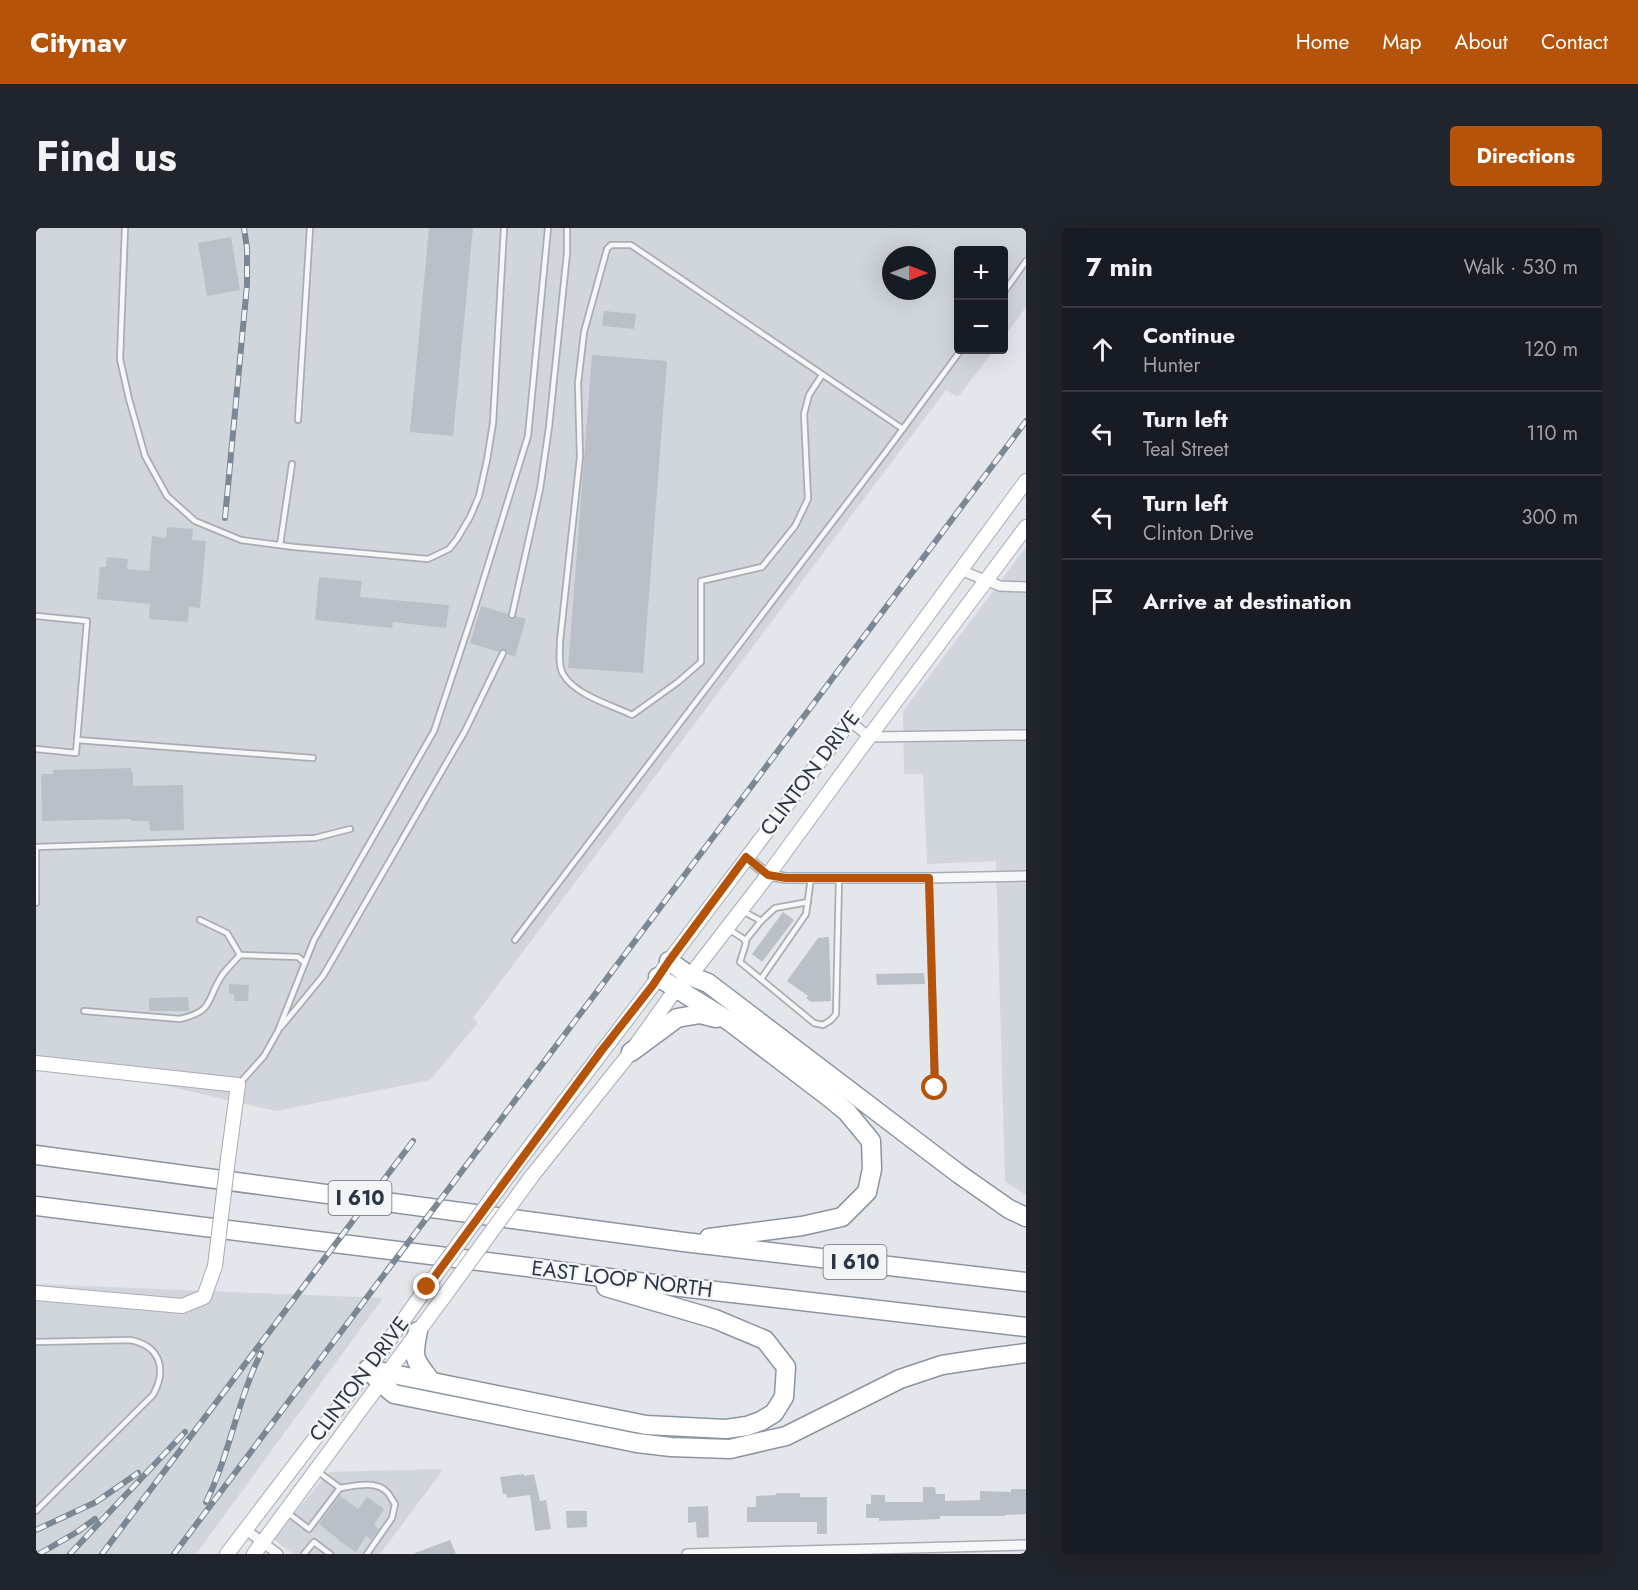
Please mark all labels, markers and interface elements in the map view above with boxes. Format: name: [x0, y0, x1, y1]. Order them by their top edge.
text: Citynav: [30, 22, 127, 63]
text: Home: [1296, 27, 1349, 57]
text: Map: [1382, 27, 1422, 57]
text: About: [1455, 27, 1508, 57]
text: Contact: [1541, 27, 1608, 57]
text: Find us: [36, 126, 177, 187]
button: Directions: [1450, 126, 1602, 186]
north arrow: [882, 246, 936, 300]
map controls: [954, 246, 1008, 354]
button: +: [954, 246, 1008, 300]
text: 7 min: [1086, 248, 1153, 286]
text: Walk · 530 m: [1463, 253, 1578, 282]
button: −: [954, 300, 1008, 354]
text: Continue: [1143, 319, 1235, 351]
icon: ahead: [1086, 333, 1119, 366]
text: 120 m: [1524, 335, 1578, 364]
text: Hunter: [1143, 351, 1200, 380]
text: Turn left: [1143, 403, 1228, 435]
icon: left: [1086, 417, 1119, 450]
text: 110 m: [1526, 419, 1578, 448]
text: Teal Street: [1143, 435, 1229, 464]
text: Turn left: [1143, 487, 1228, 519]
icon: left: [1086, 501, 1119, 534]
text: 300 m: [1521, 503, 1578, 532]
text: Clinton Drive: [1143, 519, 1254, 548]
icon: arrive: [1086, 585, 1119, 618]
text: Arrive at destination: [1143, 585, 1352, 617]
street label: CLINTON DRIVE: [753, 704, 867, 842]
route start: [921, 1074, 947, 1100]
road number: I 610: [328, 1181, 392, 1215]
road number: I 610: [824, 1245, 886, 1279]
street label: EAST LOOP NORTH: [530, 1253, 714, 1305]
route end: [413, 1273, 439, 1299]
street label: CLINTON DRIVE: [302, 1310, 416, 1448]

